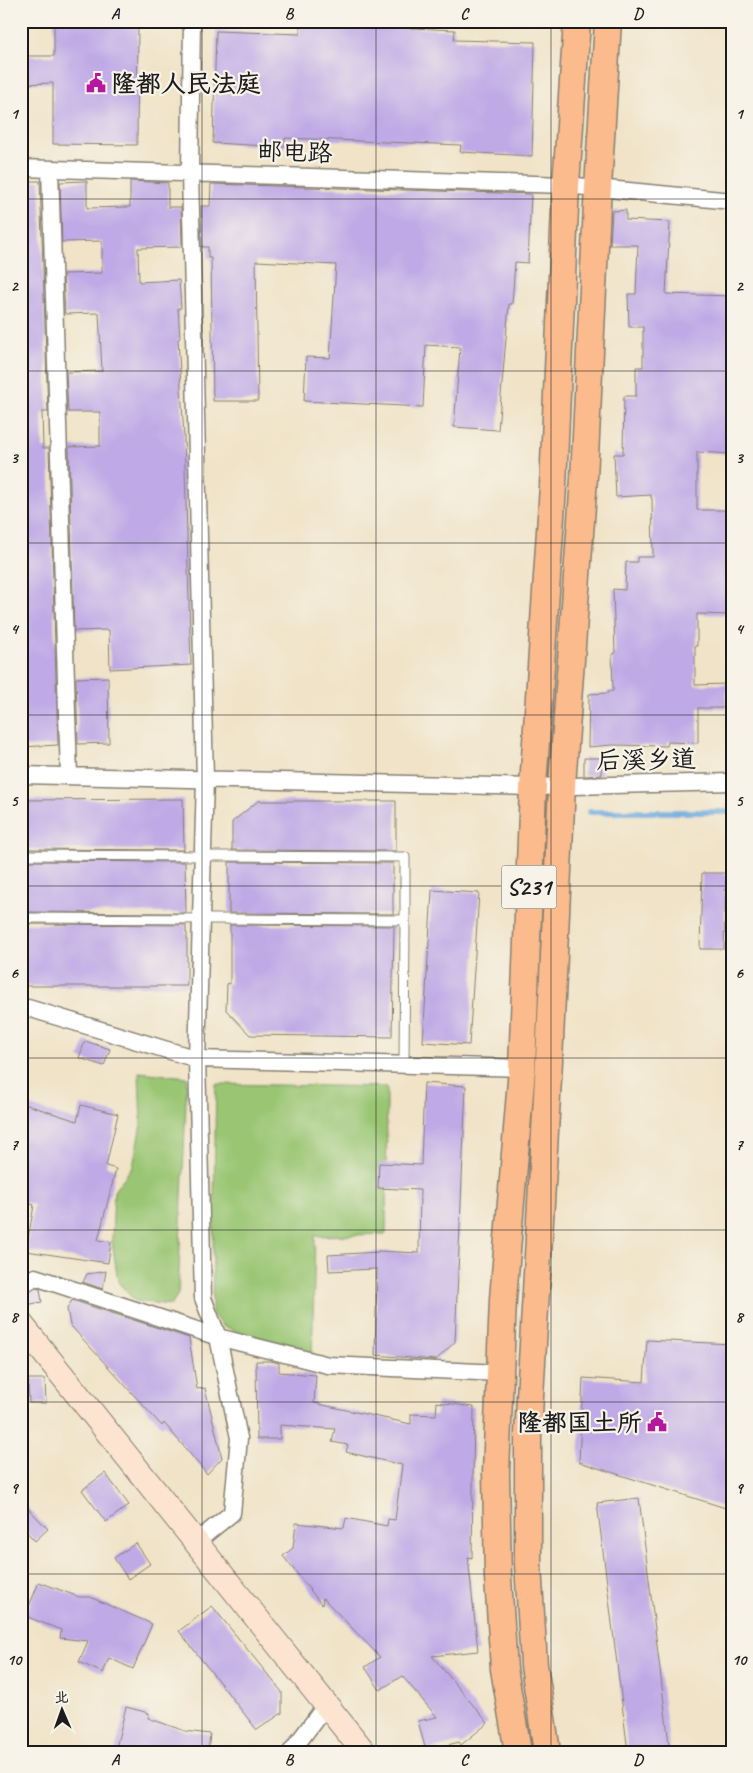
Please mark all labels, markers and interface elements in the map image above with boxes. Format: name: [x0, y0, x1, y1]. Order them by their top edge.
text: A: [111, 4, 121, 24]
text: B: [285, 4, 295, 24]
text: C: [460, 4, 470, 24]
text: D: [633, 4, 644, 24]
place label: 隆都人民法庭: [111, 68, 261, 100]
public building icon: 隆都人民法庭: [85, 72, 107, 94]
text: 1: [10, 104, 19, 124]
text: 1: [735, 104, 744, 124]
street label: 邮电路: [257, 135, 333, 169]
text: 2: [10, 276, 19, 296]
text: 2: [735, 276, 744, 296]
text: 3: [10, 448, 19, 468]
text: 3: [735, 448, 744, 468]
text: 4: [10, 619, 19, 639]
text: 4: [735, 619, 744, 639]
street label: 后溪乡道: [596, 743, 696, 777]
text: 5: [11, 791, 20, 811]
text: 5: [736, 791, 745, 811]
road number: S231: [502, 866, 556, 909]
text: 6: [10, 963, 19, 983]
text: 6: [735, 963, 744, 983]
text: 7: [10, 1135, 19, 1155]
text: 7: [735, 1135, 744, 1155]
text: 8: [10, 1307, 19, 1327]
text: 8: [735, 1307, 744, 1327]
place label: 隆都国土所: [517, 1407, 642, 1439]
public building icon: 隆都国土所: [646, 1411, 668, 1433]
text: 9: [10, 1478, 19, 1498]
text: 9: [735, 1478, 744, 1498]
text: 10: [7, 1650, 23, 1670]
text: 10: [732, 1650, 748, 1670]
north arrow: [38, 1686, 88, 1736]
text: 北: [54, 1689, 69, 1706]
text: A: [111, 1750, 121, 1770]
text: B: [285, 1750, 295, 1770]
text: C: [460, 1750, 470, 1770]
text: D: [633, 1750, 644, 1770]

